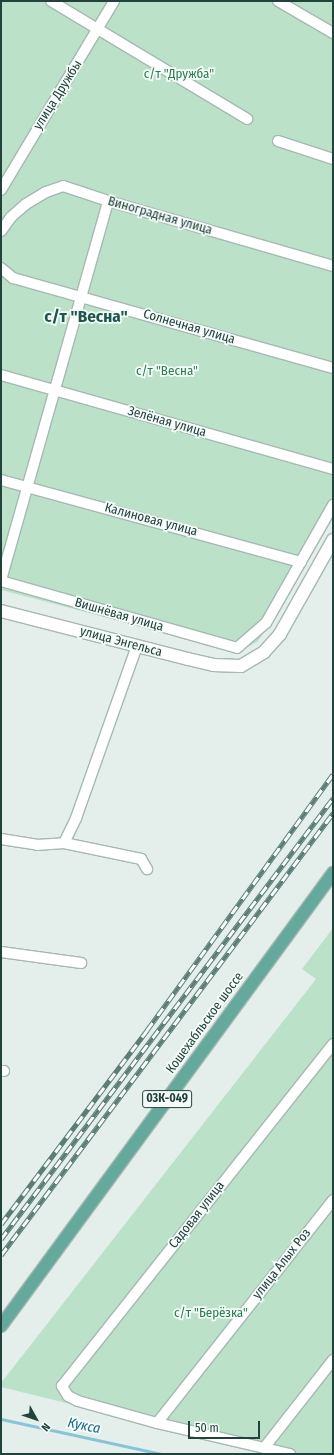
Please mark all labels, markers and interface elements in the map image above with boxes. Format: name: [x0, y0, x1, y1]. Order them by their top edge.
street label: улица Дружбы: [30, 57, 86, 133]
park label: с/т "Дружба": [144, 66, 214, 82]
street label: Виноградная улица: [106, 194, 214, 238]
street label: Солнечная улица: [141, 306, 237, 348]
district label: с/т "Весна": [44, 307, 128, 327]
park label: с/т "Весна": [136, 363, 198, 379]
street label: Зелёная улица: [126, 403, 208, 441]
street label: Калиновая улица: [103, 500, 199, 540]
street label: Вишнёвая улица: [73, 595, 165, 635]
street label: улица Энгельса: [78, 624, 164, 660]
street label: Кошехабльское шоссе: [163, 969, 247, 1077]
road number: 03К-049: [142, 1089, 192, 1109]
street label: Садовая улица: [166, 1178, 228, 1252]
street label: улица Алых Роз: [250, 1226, 314, 1302]
park label: с/т "Берёзка": [174, 1305, 248, 1321]
north arrow: [16, 1399, 56, 1439]
scale bar: [190, 1413, 262, 1439]
water label: Кукса: [66, 1414, 102, 1438]
text: N: [38, 1420, 53, 1434]
text: 50 m: [195, 1421, 219, 1435]

